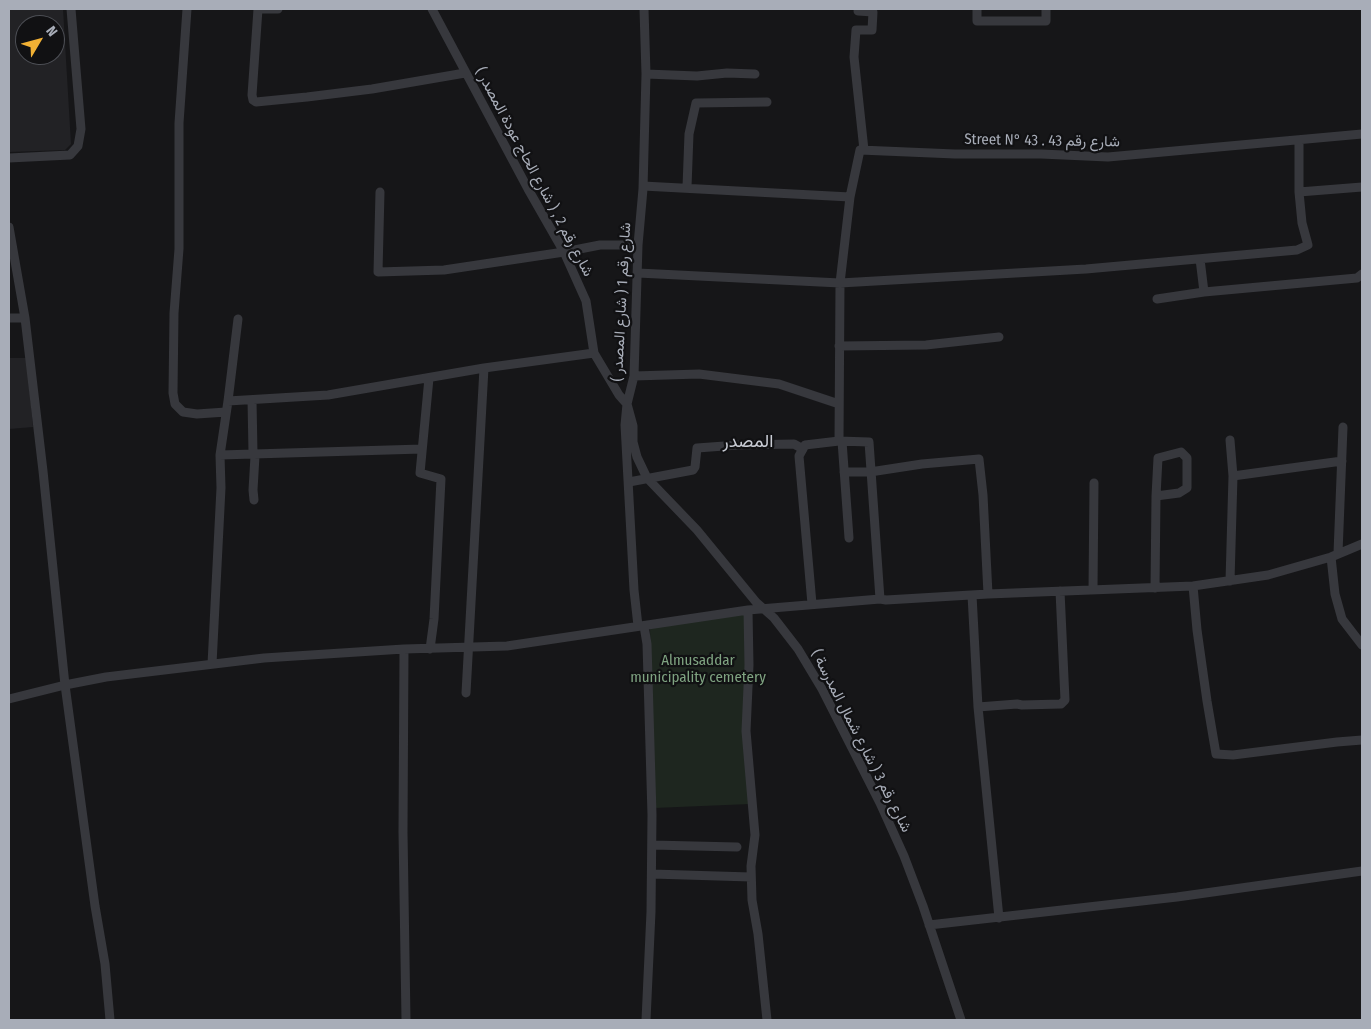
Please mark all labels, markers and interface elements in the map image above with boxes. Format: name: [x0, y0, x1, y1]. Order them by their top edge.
north arrow: [15, 15, 65, 65]
text: N: [42, 23, 61, 40]
street label: شارع رقم 2 , ( شارع الحاج عودة المصدر ): [471, 64, 597, 280]
street label: Street N° 43 . شارع رقم 43: [964, 131, 1120, 151]
street label: شارع رقم 1 ( شارع المصدر ): [609, 222, 635, 382]
district label: المصدر: [723, 431, 773, 453]
street label: شارع رقم 3 ( شارع شمال المدرسة ): [807, 646, 915, 836]
park label: Almusaddar municipality cemetery: [630, 652, 766, 687]

